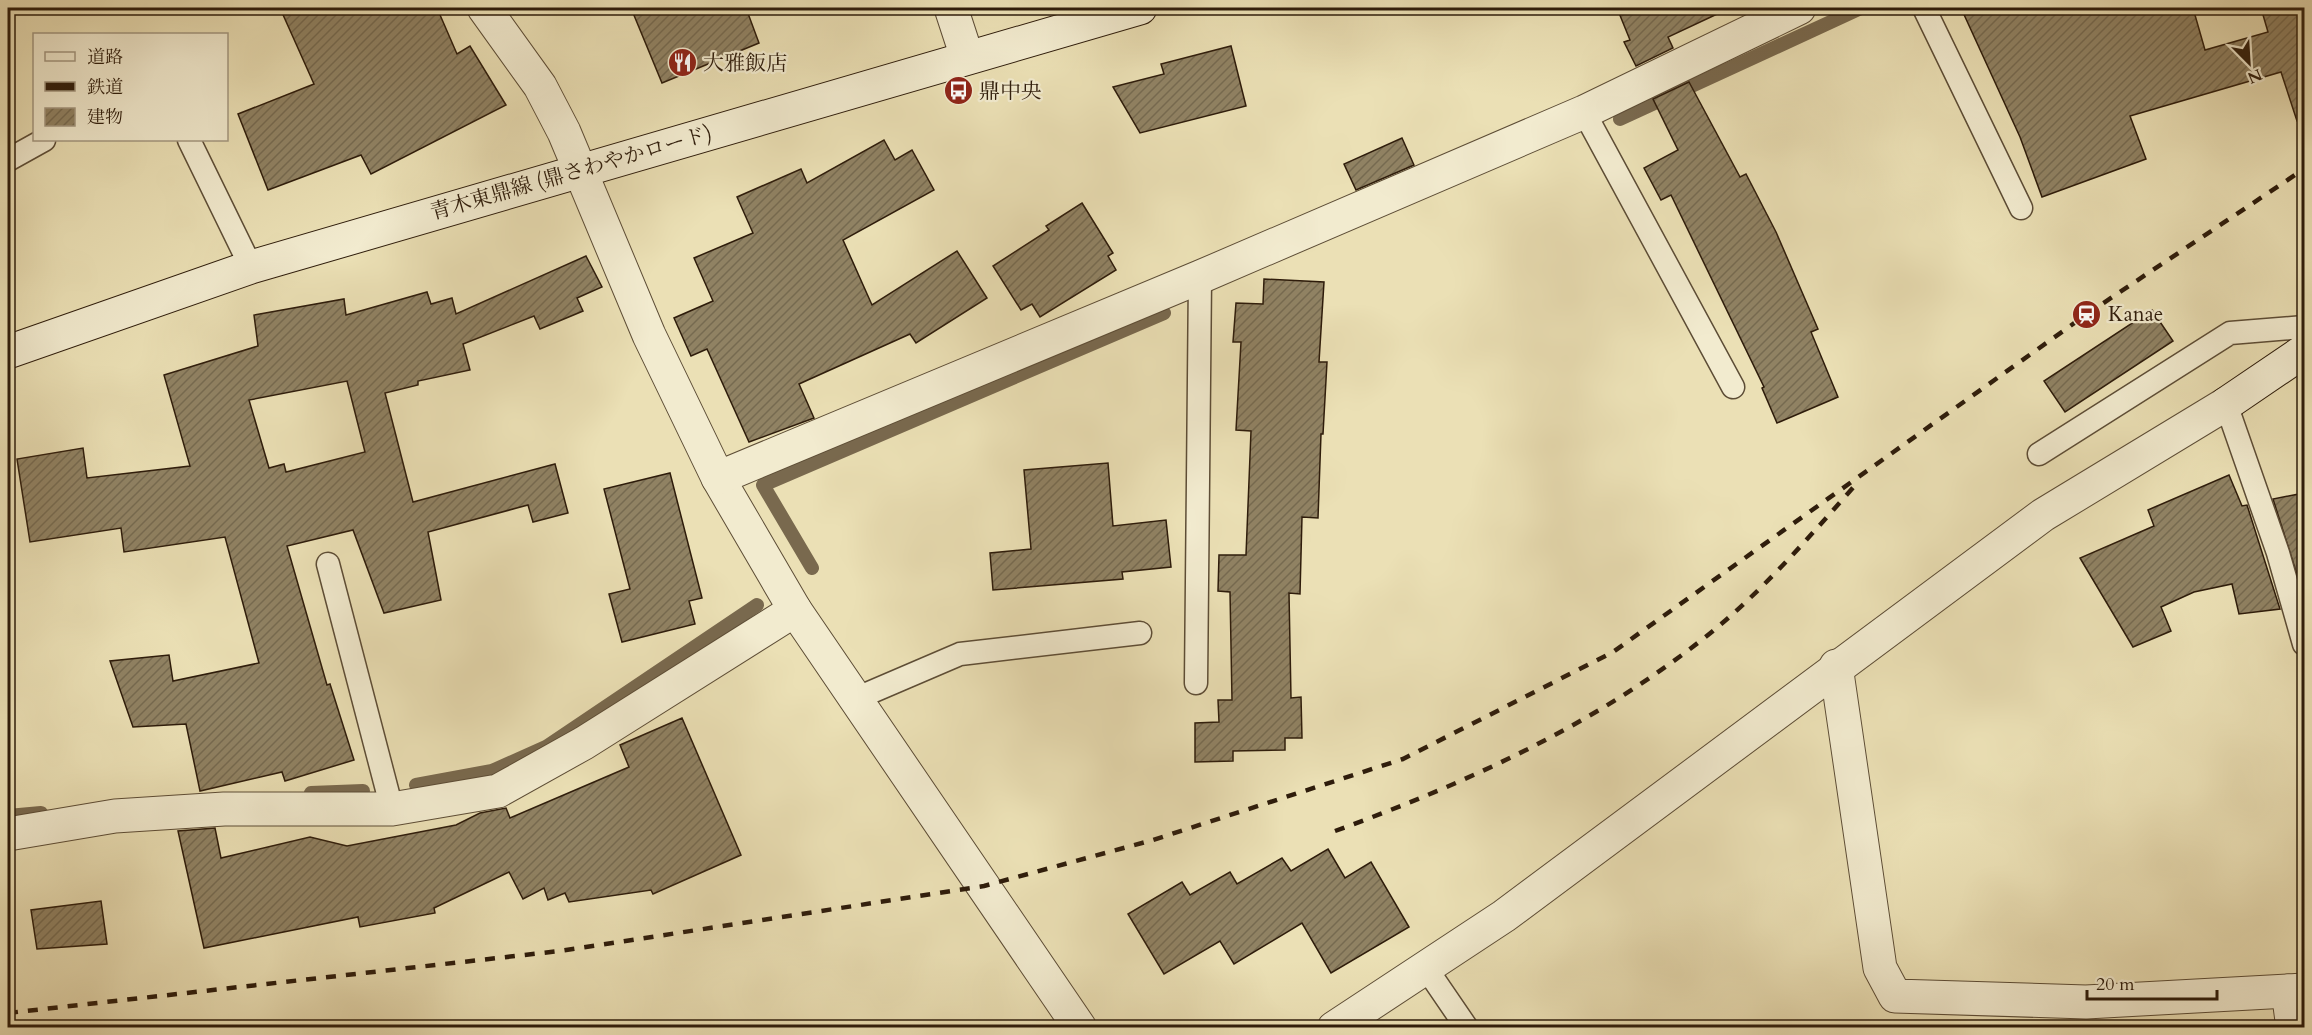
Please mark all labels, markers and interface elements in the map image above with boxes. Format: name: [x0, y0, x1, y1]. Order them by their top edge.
legend: [33, 33, 228, 141]
north arrow: [2219, 33, 2279, 93]
text: 道路: [87, 45, 123, 70]
restaurant icon: 大雅飯店: [666, 47, 698, 79]
place label: 大雅飯店: [703, 49, 787, 78]
text: N: [2244, 63, 2266, 89]
text: 鉄道: [87, 75, 123, 100]
bus stop icon: 鼎中央: [942, 75, 974, 107]
place label: 鼎中央: [979, 77, 1042, 106]
text: 建物: [87, 105, 123, 130]
street label: 青木東鼎線 (鼎さわやかロード): [427, 119, 715, 227]
station icon: Kanae: [2071, 298, 2103, 330]
place label: Kanae: [2108, 300, 2163, 329]
scale bar: [2087, 963, 2218, 1001]
text: 20 m: [2096, 972, 2135, 997]

